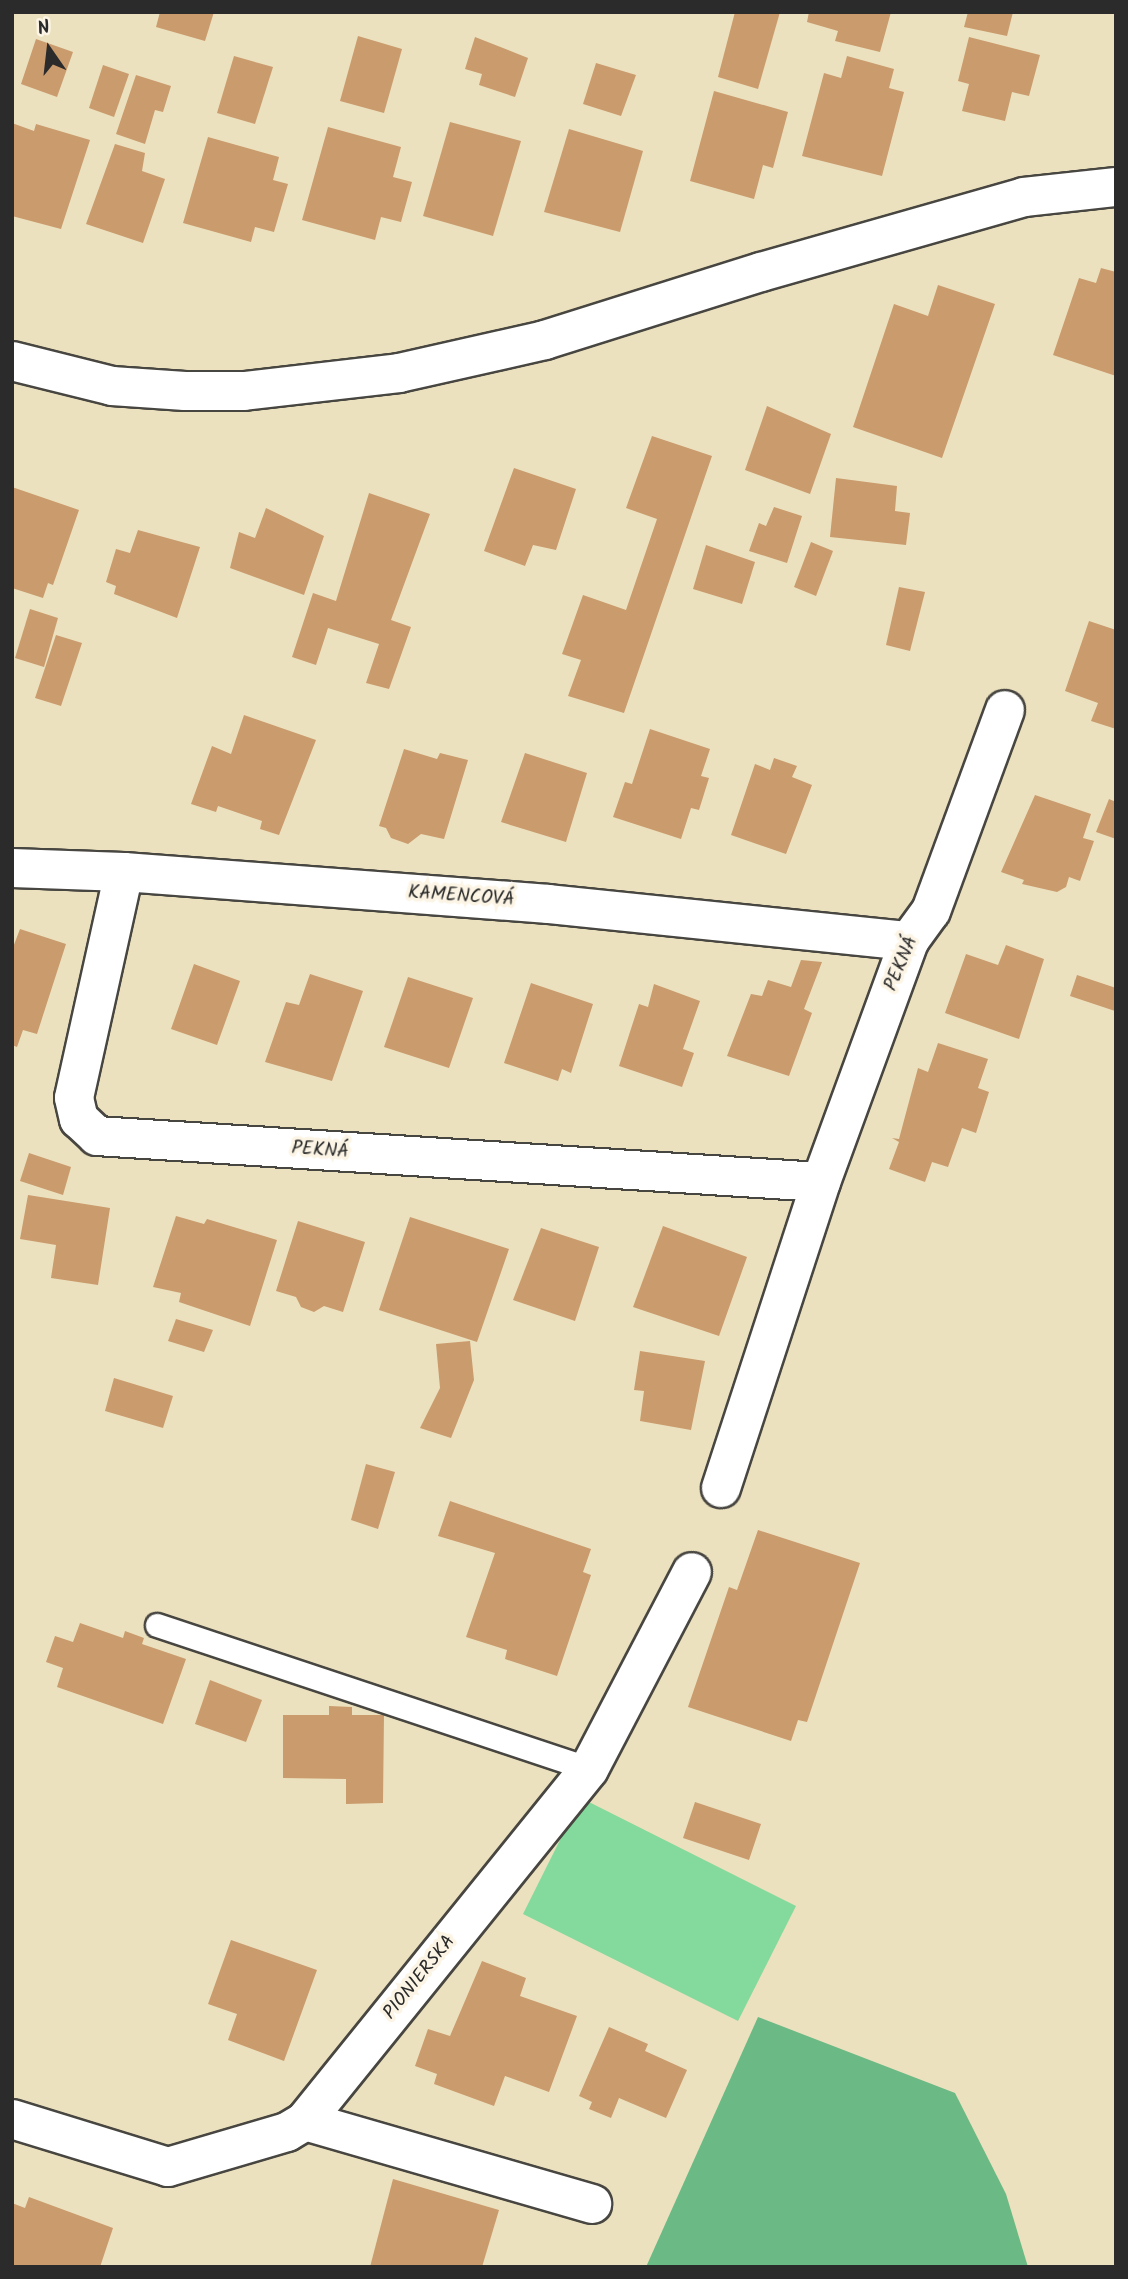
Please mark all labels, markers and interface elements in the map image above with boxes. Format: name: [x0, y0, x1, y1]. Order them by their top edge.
text: N: [34, 13, 53, 45]
north arrow: [14, 14, 84, 84]
street label: KAMENCOVÁ: [407, 882, 515, 912]
street label: PEKNÁ: [880, 933, 924, 995]
street label: PEKNÁ: [291, 1138, 349, 1164]
street label: PIONIERSKA: [379, 1931, 461, 2025]

